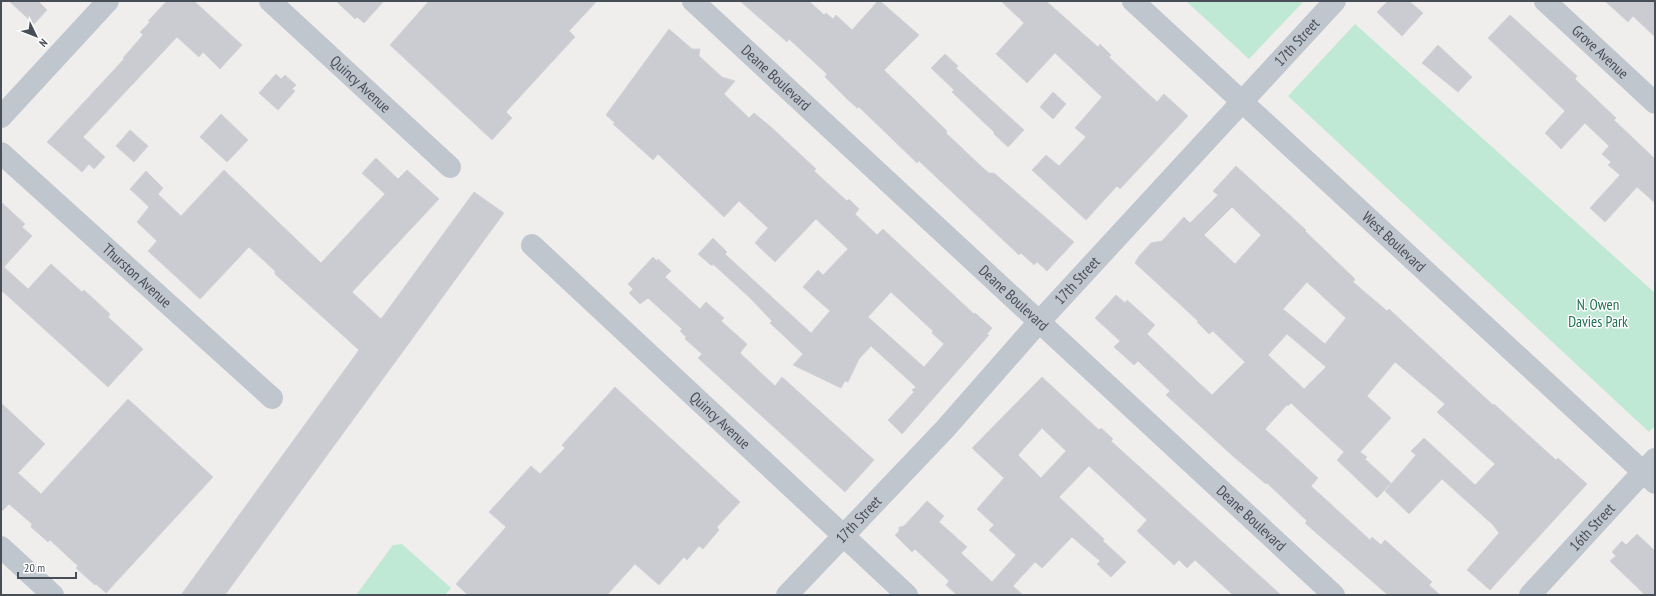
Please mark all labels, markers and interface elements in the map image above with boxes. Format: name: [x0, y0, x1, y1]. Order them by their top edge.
street label: 17th Street: [1270, 14, 1323, 70]
north arrow: [16, 16, 56, 56]
street label: Grove Avenue: [1568, 21, 1633, 83]
text: N: [36, 36, 50, 50]
street label: Deane Boulevard: [737, 41, 815, 114]
street label: Quincy Avenue: [326, 51, 395, 117]
street label: West Boulevard: [1358, 207, 1430, 276]
street label: Thurston Avenue: [98, 239, 176, 312]
street label: 17th Street: [1050, 252, 1104, 308]
street label: Deane Boulevard: [975, 261, 1053, 335]
park label: N. Owen Davies Park: [1568, 295, 1628, 331]
street label: Quincy Avenue: [686, 387, 754, 453]
street label: Deane Boulevard: [1213, 481, 1290, 555]
street label: 17th Street: [831, 492, 885, 547]
street label: 16th Street: [1565, 499, 1619, 555]
scale bar: [18, 554, 76, 580]
text: 20 m: [24, 560, 45, 575]

